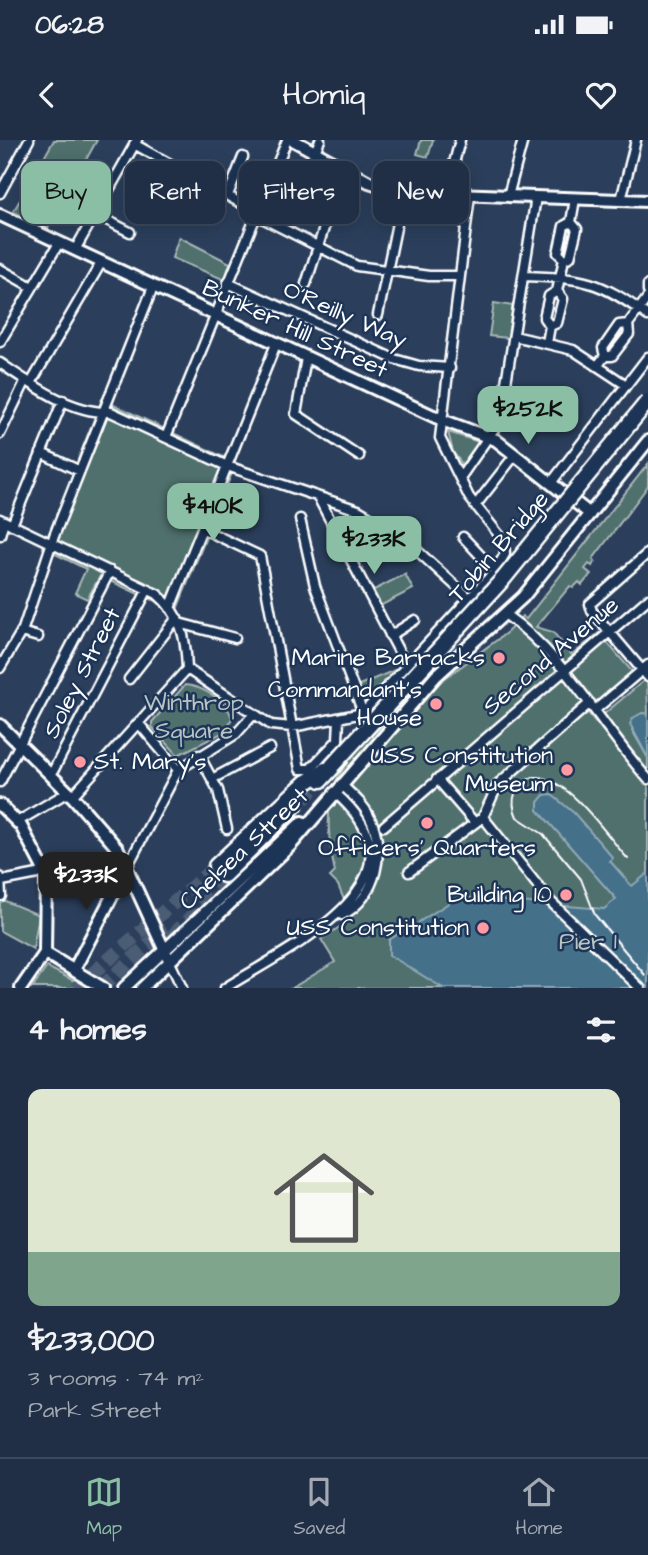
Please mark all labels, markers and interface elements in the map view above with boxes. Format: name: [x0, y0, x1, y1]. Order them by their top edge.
text: 06:28: [35, 7, 104, 43]
text: Homiq: [282, 72, 366, 117]
icon: back: [28, 76, 66, 114]
icon: heart: [582, 76, 620, 114]
chip: Buy: [21, 161, 111, 224]
chip: Rent: [125, 161, 225, 224]
chip: Filters: [239, 161, 359, 224]
chip: New: [373, 161, 469, 224]
street label: Bunker Hill Street: [197, 271, 394, 387]
street label: O'Reilly Way: [277, 273, 412, 358]
pin: $252K: [479, 386, 577, 446]
text: $252K: [493, 393, 563, 425]
street label: Tobin Bridge: [441, 483, 558, 611]
pin: $410K: [164, 484, 262, 543]
text: $410K: [183, 490, 243, 522]
pin: $233K: [325, 516, 423, 576]
text: $233K: [342, 523, 406, 555]
street label: Second Avenue: [475, 589, 627, 723]
street label: Soley Street: [35, 602, 131, 745]
place label: Marine Barracks: [292, 641, 485, 675]
marker: Marine Barracks: [491, 650, 507, 666]
place label: Commandant's House: [268, 673, 422, 735]
park label: Winthrop Square: [144, 686, 244, 748]
marker: Commandant's House: [428, 696, 444, 712]
place label: USS Constitution Museum: [370, 739, 553, 801]
place label: St. Mary's: [94, 745, 207, 780]
marker: St. Mary's: [72, 754, 88, 770]
marker: USS Constitution Museum: [559, 762, 575, 778]
street label: Chelsea Street: [172, 780, 317, 918]
marker: Officers' Quarters: [419, 815, 435, 831]
place label: Officers' Quarters: [318, 831, 536, 865]
pin: $233K: [37, 852, 135, 912]
text: $233K: [54, 859, 118, 891]
place label: Building 10: [447, 878, 552, 913]
marker: Building 10: [558, 887, 574, 903]
place label: USS Constitution: [286, 911, 469, 945]
marker: USS Constitution: [475, 920, 491, 936]
park label: Pier 1: [559, 925, 617, 959]
text: 4 homes: [28, 1009, 147, 1051]
icon: filters: [582, 1011, 620, 1049]
icon: home: [261, 1135, 387, 1261]
text: $233,000: [28, 1320, 155, 1362]
text: 3 rooms · 74 m²: [28, 1362, 204, 1394]
text: Park Street: [28, 1394, 161, 1426]
tab: Map: [85, 1473, 123, 1542]
tab: Saved: [293, 1473, 345, 1542]
tab: Home: [516, 1473, 563, 1542]

